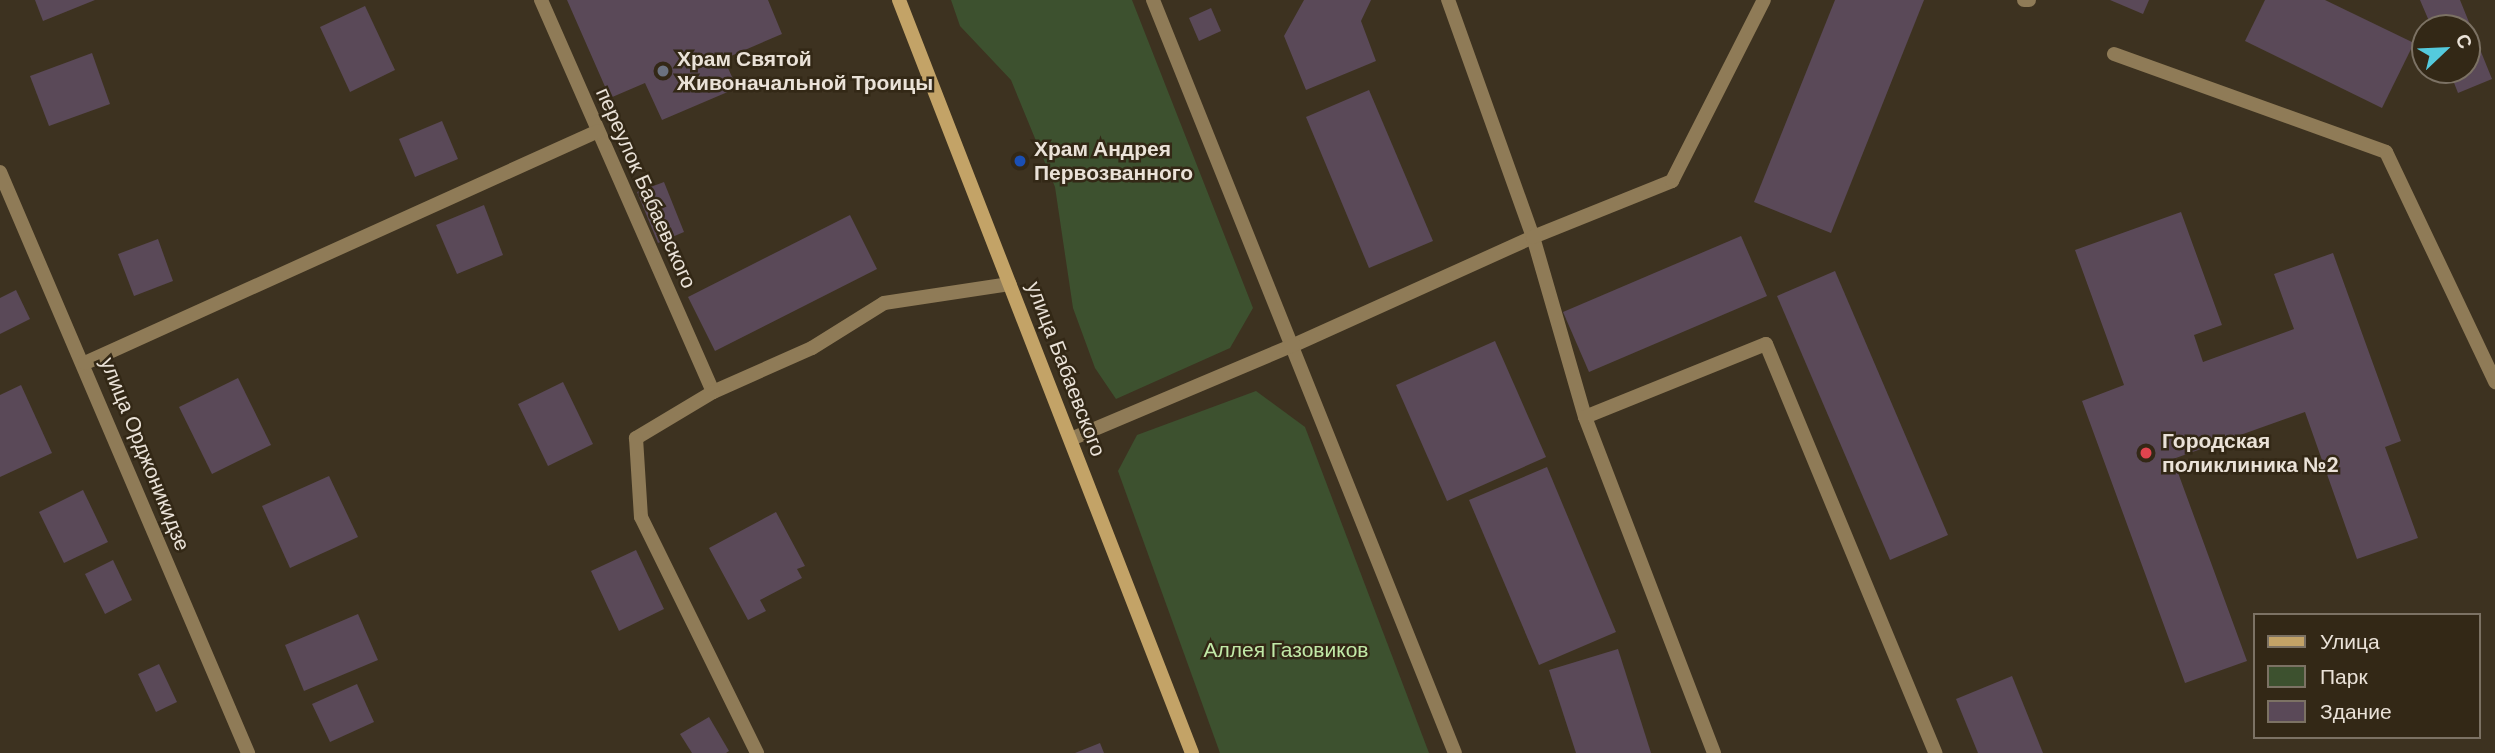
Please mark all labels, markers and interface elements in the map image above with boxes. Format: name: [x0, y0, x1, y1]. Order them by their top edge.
north arrow: [2411, 14, 2481, 84]
text: С: [2450, 30, 2478, 53]
place label: Храм Святой Живоначальной Троицы: [677, 46, 933, 96]
marker: Храм Святой Живоначальной Троицы: [655, 63, 671, 79]
street label: переулок Бабаевского: [590, 84, 702, 292]
place label: Храм Андрея Первозванного: [1034, 136, 1193, 186]
marker: Храм Андрея Первозванного: [1012, 153, 1028, 169]
street label: улица Бабаевского: [1021, 278, 1111, 460]
street label: улица Орджоникидзе: [95, 354, 195, 554]
place label: Городская поликлиника №2: [2162, 428, 2339, 478]
marker: Городская поликлиника №2: [2136, 443, 2156, 463]
legend: [2254, 613, 2481, 739]
text: Улица: [2320, 628, 2380, 656]
park label: Аллея Газовиков: [1203, 637, 1369, 663]
text: Парк: [2320, 663, 2368, 691]
text: Здание: [2320, 698, 2392, 726]

